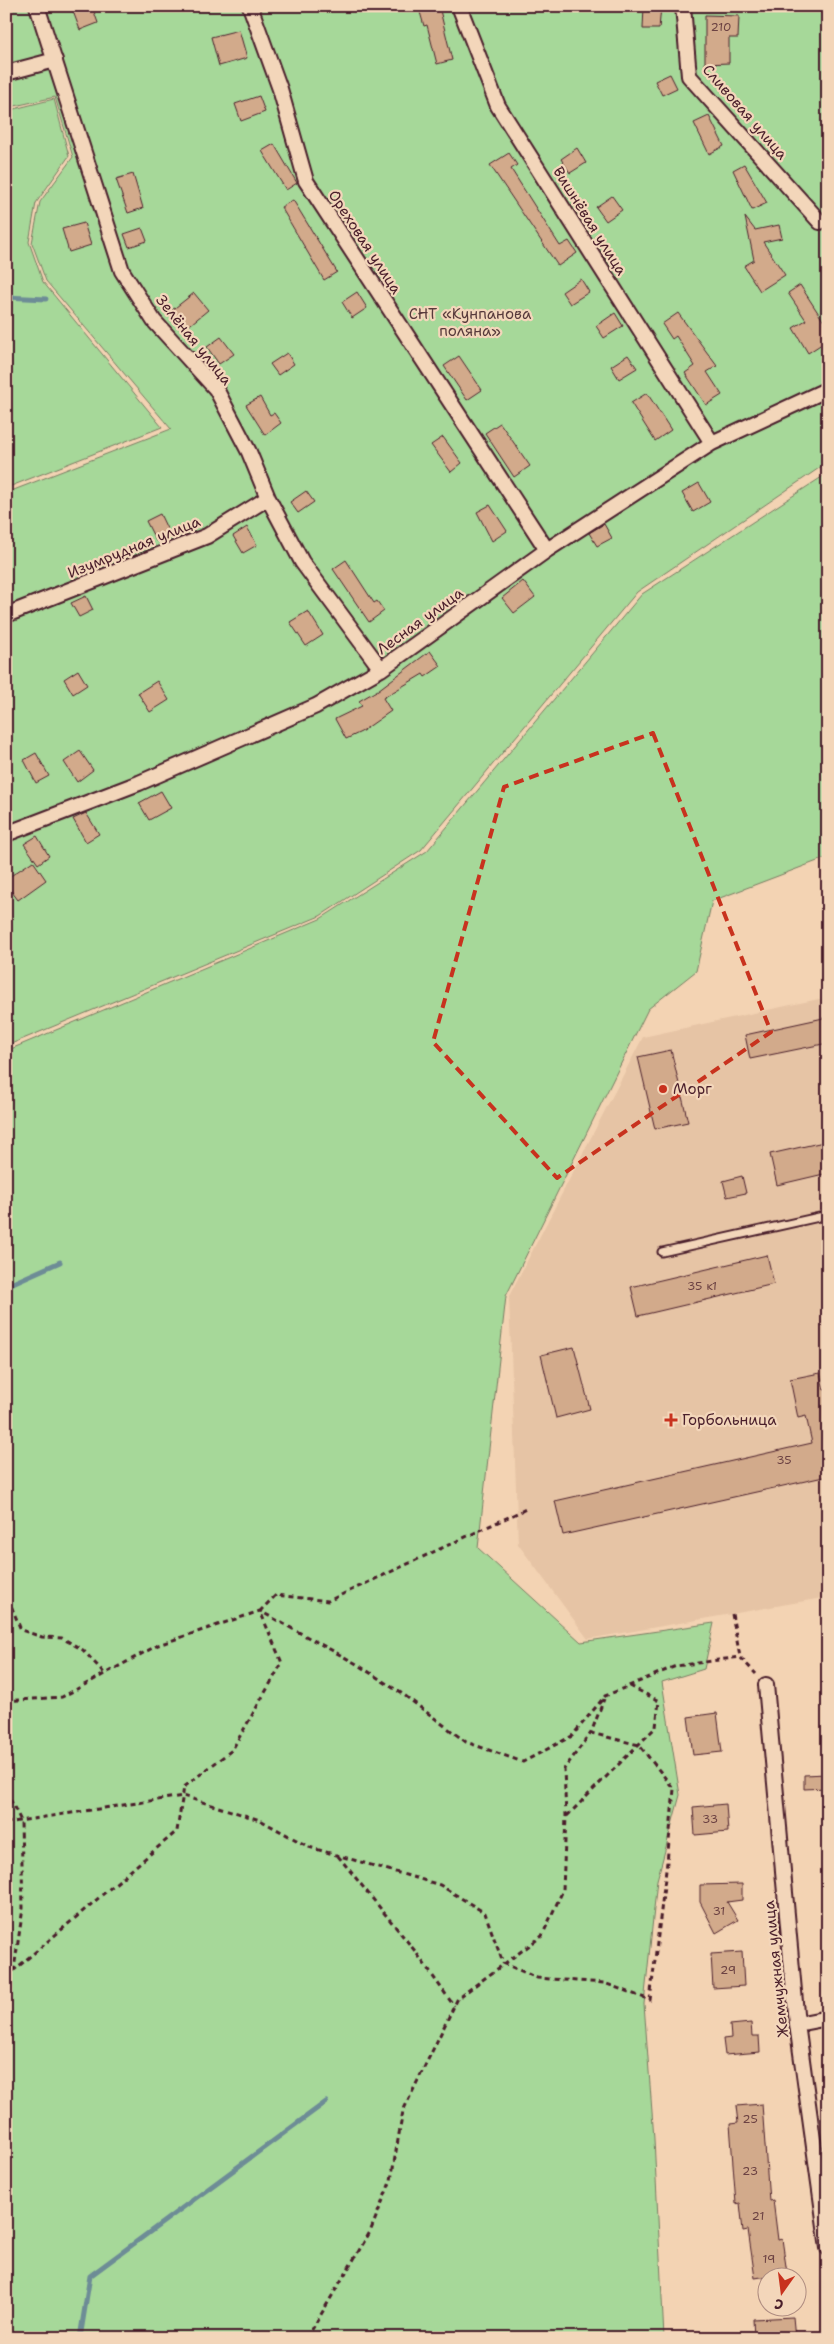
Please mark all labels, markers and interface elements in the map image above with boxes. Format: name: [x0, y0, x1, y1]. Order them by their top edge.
house number: 210: [711, 19, 731, 35]
street label: Сливовая улица: [698, 60, 792, 164]
street label: Вишнёвая улица: [548, 163, 632, 280]
street label: Ореховая улица: [324, 186, 407, 298]
street label: Зелёная улица: [151, 291, 237, 390]
park label: СНТ «Кунпанова поляна»: [409, 304, 532, 341]
street label: Изумрудная улица: [65, 511, 204, 583]
street label: Лесная улица: [373, 582, 468, 659]
place label: Морг: [673, 1079, 712, 1099]
marker: Морг: [657, 1083, 669, 1095]
house number: 35 к1: [687, 1278, 717, 1294]
place label: Горбольница: [682, 1410, 777, 1430]
marker: Горбольница: [664, 1413, 678, 1427]
house number: 35: [776, 1452, 792, 1468]
house number: 33: [702, 1811, 718, 1827]
street label: Жемчужная улица: [759, 1899, 793, 2038]
house number: 31: [713, 1903, 725, 1919]
house number: 29: [720, 1962, 736, 1978]
house number: 25: [742, 2111, 758, 2127]
house number: 23: [742, 2163, 758, 2179]
house number: 21: [752, 2208, 764, 2224]
house number: 19: [763, 2251, 775, 2267]
north arrow: [756, 2266, 806, 2316]
text: С: [773, 2295, 785, 2314]

